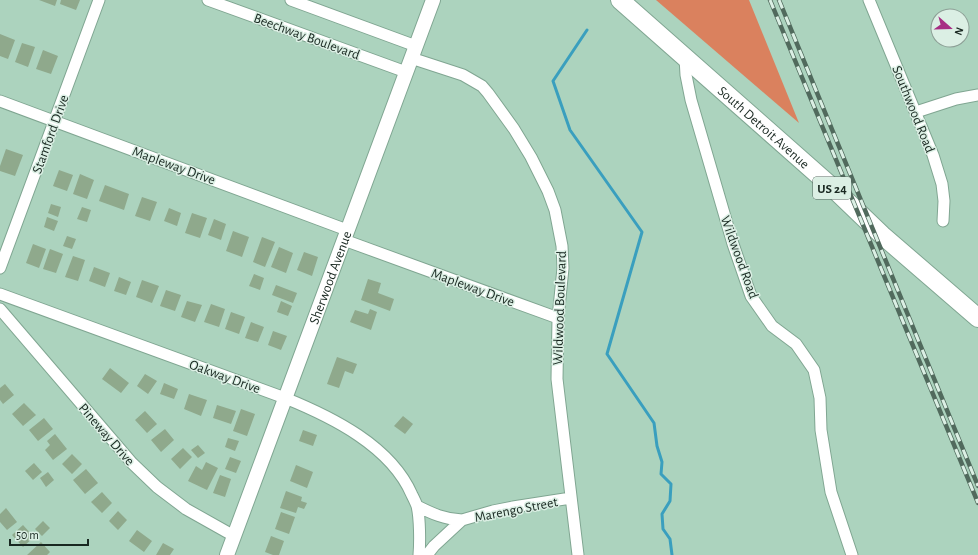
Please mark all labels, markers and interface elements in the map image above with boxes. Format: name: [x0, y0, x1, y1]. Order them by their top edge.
north arrow: [930, 8, 970, 48]
street label: Beechway Boulevard: [252, 11, 361, 63]
text: N: [952, 26, 965, 37]
street label: Southwood Road: [889, 64, 937, 155]
street label: South Detroit Avenue: [715, 84, 812, 172]
street label: Stamford Drive: [30, 93, 72, 175]
street label: Mapleway Drive: [130, 144, 217, 187]
road number: US 24: [813, 177, 851, 199]
street label: Wildwood Road: [718, 214, 761, 301]
street label: Sherwood Avenue: [307, 229, 355, 326]
street label: Wildwood Boulevard: [551, 251, 569, 365]
street label: Mapleway Drive: [429, 266, 516, 309]
street label: Oakway Drive: [187, 358, 262, 396]
street label: Pineway Drive: [76, 401, 137, 468]
street label: Marengo Street: [473, 495, 559, 525]
scale bar: [10, 521, 88, 547]
text: 50 m: [16, 529, 39, 541]

